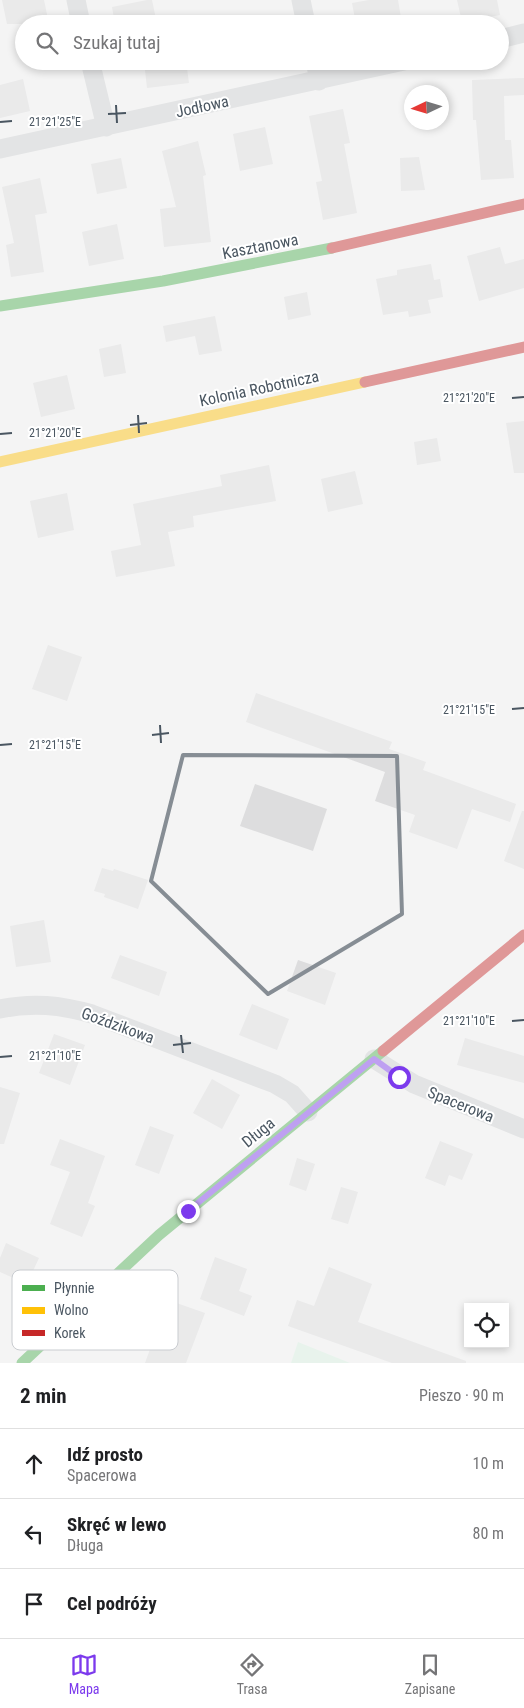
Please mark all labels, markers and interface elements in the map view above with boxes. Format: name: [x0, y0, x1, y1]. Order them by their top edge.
search box: [15, 15, 509, 70]
icon: search: [33, 29, 61, 57]
text: Szukaj tutaj: [73, 31, 160, 54]
north arrow: [404, 85, 449, 130]
street label: Jodłowa: [174, 92, 230, 121]
text: 21°21'25"E: [29, 115, 81, 129]
street label: Kasztanowa: [221, 230, 300, 263]
street label: Kolonia Robotnicza: [198, 367, 321, 410]
text: 21°21'20"E: [443, 391, 495, 405]
text: 21°21'20"E: [29, 426, 81, 440]
text: 21°21'15"E: [443, 703, 495, 717]
text: 21°21'15"E: [29, 738, 81, 752]
street label: Goździkowa: [79, 1004, 157, 1047]
text: 21°21'10"E: [443, 1014, 495, 1028]
text: 21°21'10"E: [29, 1049, 81, 1063]
route start: [388, 1066, 411, 1089]
street label: Spacerowa: [425, 1083, 497, 1126]
street label: Długa: [238, 1114, 278, 1151]
route end: [177, 1200, 200, 1223]
legend: [12, 1270, 178, 1350]
text: Płynnie: [54, 1280, 95, 1296]
text: Wolno: [54, 1302, 89, 1318]
map controls: [464, 1303, 509, 1348]
button: locate: [464, 1303, 509, 1348]
text: Korek: [54, 1325, 86, 1341]
text: 2 min: [20, 1384, 67, 1408]
text: Pieszo · 90 m: [419, 1386, 504, 1405]
text: Idź prosto: [67, 1443, 143, 1466]
icon: ahead: [20, 1450, 48, 1478]
text: 10 m: [472, 1454, 504, 1473]
text: Spacerowa: [67, 1466, 137, 1485]
text: Skręć w lewo: [67, 1513, 166, 1536]
icon: left: [20, 1520, 48, 1548]
text: 80 m: [472, 1524, 504, 1543]
text: Długa: [67, 1536, 103, 1555]
icon: arrive: [20, 1590, 48, 1618]
text: Cel podróży: [67, 1592, 157, 1615]
tab: Mapa: [69, 1651, 100, 1697]
tab: Trasa: [237, 1651, 267, 1697]
tab: Zapisane: [405, 1651, 455, 1697]

